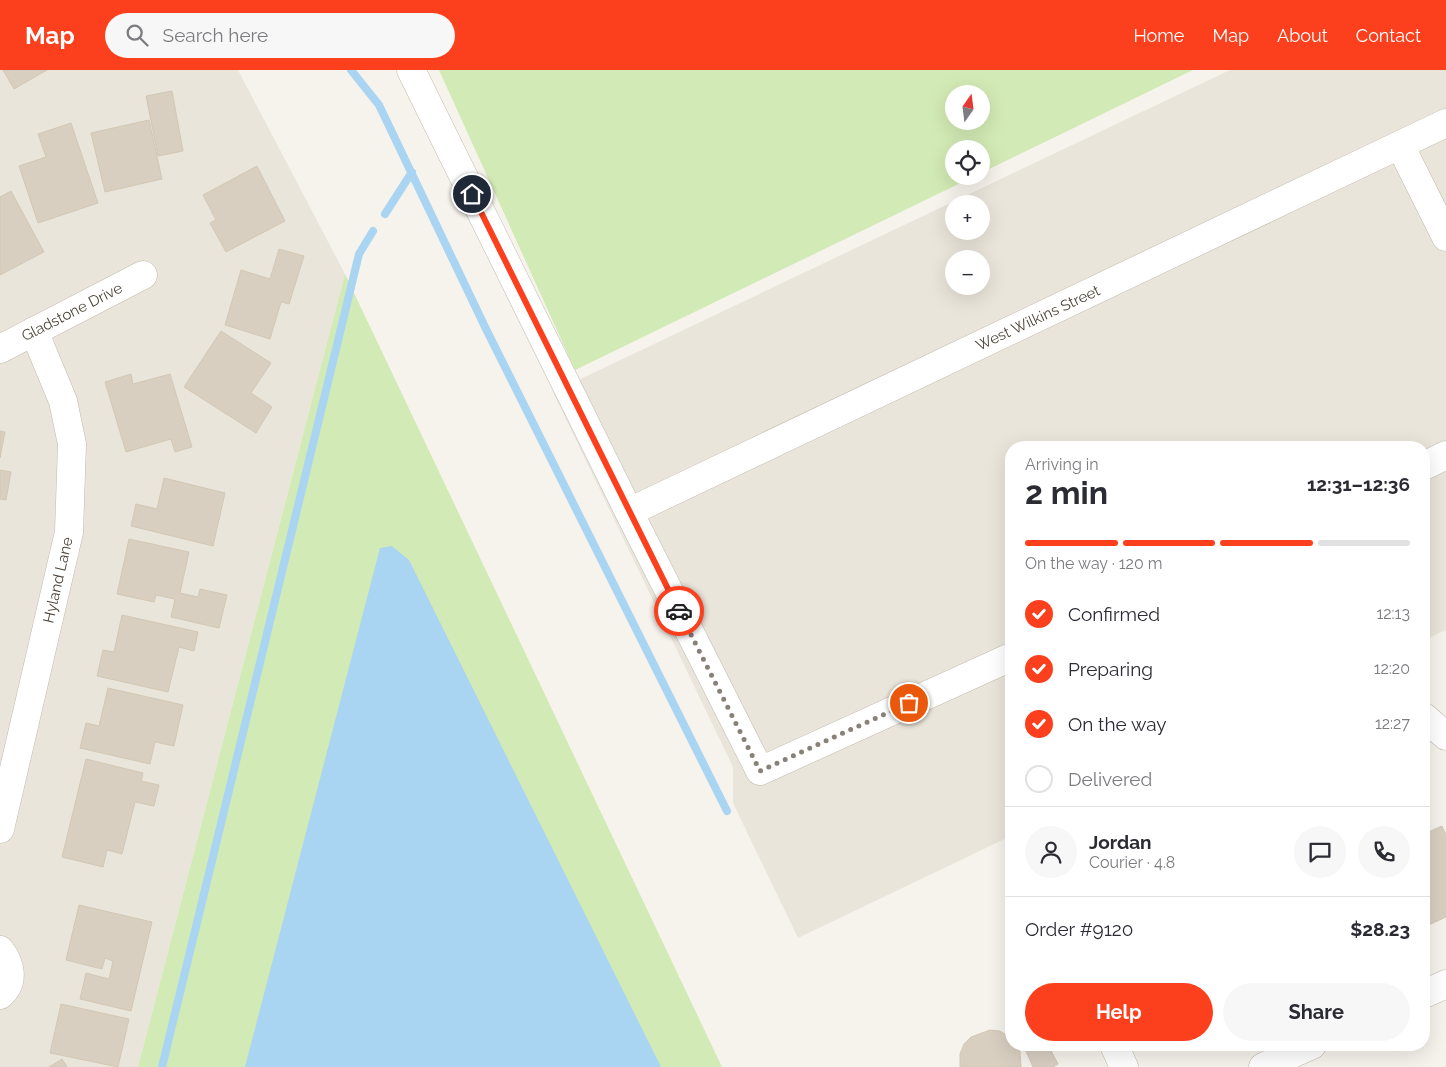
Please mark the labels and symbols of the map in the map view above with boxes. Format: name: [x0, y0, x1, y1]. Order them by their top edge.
north arrow: [945, 85, 990, 130]
pin: [451, 173, 493, 215]
street label: Gladstone Drive: [19, 279, 126, 345]
street label: West Wilkins Street: [973, 281, 1103, 355]
street label: Hyland Lane: [39, 535, 77, 625]
courier: [654, 586, 704, 636]
pin: [888, 682, 930, 724]

